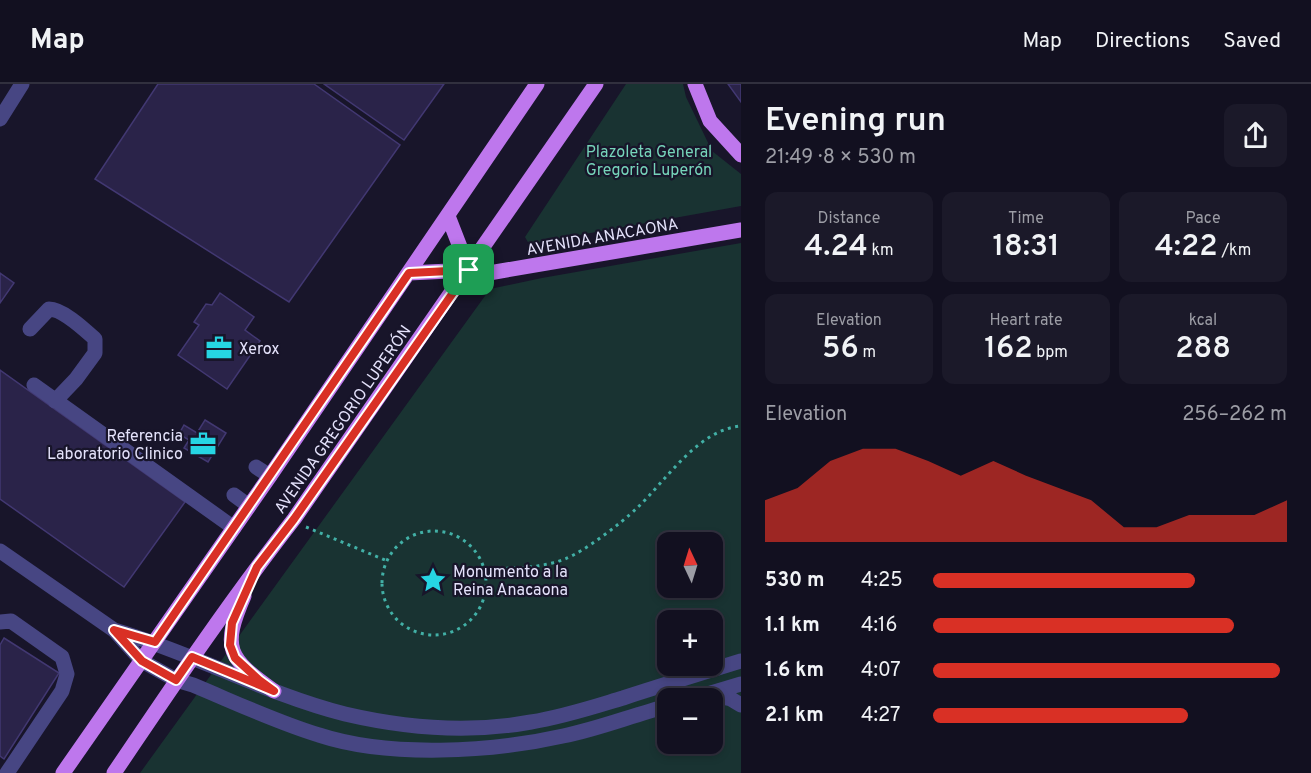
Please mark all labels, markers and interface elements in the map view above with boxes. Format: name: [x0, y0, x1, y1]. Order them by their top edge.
text: Map: [30, 23, 85, 59]
text: Map: [1022, 28, 1062, 55]
text: Directions: [1095, 28, 1190, 55]
text: Saved: [1223, 28, 1281, 55]
text: Evening run: [765, 101, 946, 143]
button: share: [1224, 104, 1287, 167]
park label: Plazoleta General Gregorio Luperón: [586, 143, 712, 181]
text: 21:49 · 8 × 530 m: [765, 145, 916, 171]
text: Distance: [818, 209, 880, 229]
text: Time: [1008, 209, 1044, 229]
text: Pace: [1185, 209, 1221, 229]
street label: AVENIDA ANACAONA: [525, 215, 680, 261]
text: 4.24: [804, 229, 868, 266]
text: 18:31: [992, 229, 1060, 266]
text: 4:22: [1155, 229, 1218, 266]
text: km: [868, 241, 894, 261]
text: /km: [1218, 241, 1251, 261]
pin: [443, 244, 494, 295]
icon: arrive: [452, 253, 485, 286]
text: Elevation: [816, 311, 882, 331]
text: Heart rate: [989, 311, 1063, 331]
text: kcal: [1189, 311, 1217, 331]
street label: AVENIDA GREGORIO LUPERÓN: [269, 321, 417, 518]
text: 56: [822, 331, 859, 368]
text: 162: [984, 331, 1033, 368]
text: 288: [1175, 331, 1231, 368]
office icon: Xerox: [204, 333, 234, 363]
place label: Xerox: [239, 340, 280, 360]
text: m: [859, 343, 876, 363]
text: bpm: [1033, 343, 1068, 363]
text: Elevation: [765, 402, 847, 428]
text: 256–262 m: [1182, 402, 1287, 428]
place label: Referencia Laboratorio Clinico: [47, 427, 183, 465]
office icon: Referencia Laboratorio Clinico: [188, 429, 218, 459]
north arrow: [657, 532, 723, 598]
map controls: [657, 532, 723, 754]
place label: Monumento a la Reina Anacaona: [453, 563, 568, 601]
place icon: Monumento a la Reina Anacaona: [418, 565, 448, 595]
text: 530 m: [765, 568, 825, 594]
text: 4:25: [861, 568, 903, 594]
button: +: [657, 610, 723, 676]
text: 1.1 km: [765, 613, 820, 639]
text: 4:16: [861, 613, 897, 639]
text: 1.6 km: [765, 658, 824, 684]
text: 4:07: [861, 658, 901, 684]
button: −: [657, 688, 723, 754]
text: 2.1 km: [765, 703, 824, 729]
text: 4:27: [861, 703, 900, 729]

